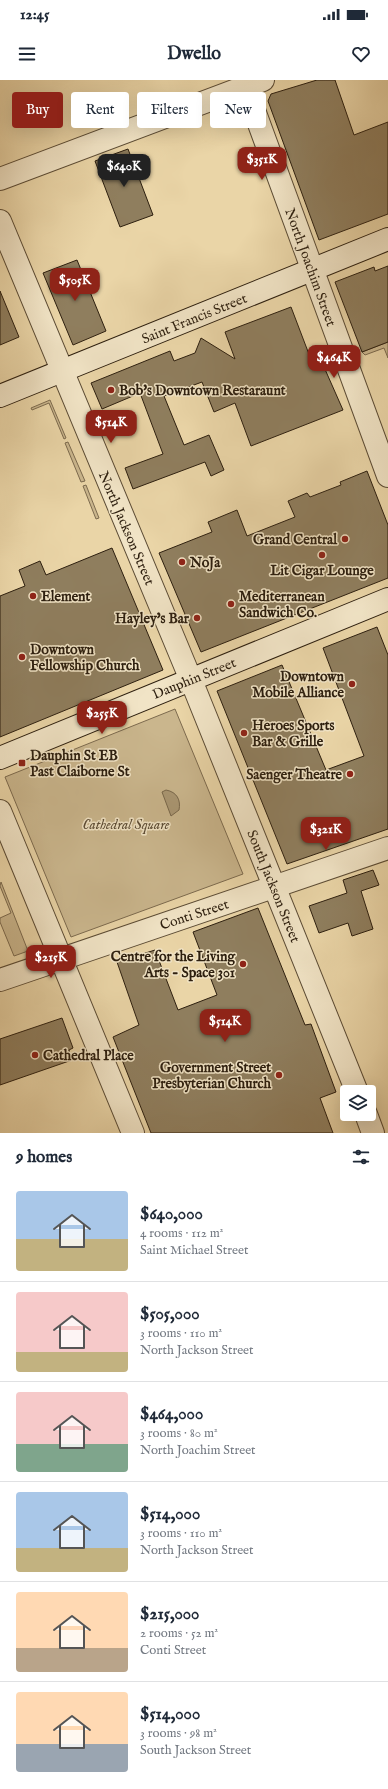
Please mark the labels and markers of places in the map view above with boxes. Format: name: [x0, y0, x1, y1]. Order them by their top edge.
pin: $351K: [234, 147, 290, 181]
pin: $640K: [96, 154, 152, 188]
pin: $505K: [47, 268, 103, 302]
pin: $464K: [306, 345, 362, 379]
place label: Bob's Downtown Restaraunt: [119, 382, 286, 400]
marker: Bob's Downtown Restaraunt: [106, 385, 116, 395]
pin: $514K: [83, 410, 139, 444]
place label: Grand Central: [253, 531, 338, 549]
marker: Grand Central: [340, 534, 350, 544]
marker: Lit Cigar Lounge: [317, 550, 327, 560]
place label: NoJa: [189, 554, 221, 572]
marker: NoJa: [177, 557, 187, 567]
place label: Lit Cigar Lounge: [270, 562, 374, 580]
place label: Element: [41, 588, 91, 606]
place label: Mediterranean Sandwich Co.: [239, 588, 325, 622]
marker: Element: [28, 591, 38, 601]
marker: Mediterranean Sandwich Co.: [226, 599, 236, 609]
place label: Hayley's Bar: [115, 610, 190, 628]
marker: Hayley's Bar: [192, 613, 202, 623]
place label: Downtown Fellowship Church: [30, 641, 140, 675]
marker: Downtown Fellowship Church: [17, 652, 27, 662]
place label: Downtown Mobile Alliance: [252, 668, 345, 702]
marker: Downtown Mobile Alliance: [347, 679, 357, 689]
pin: $255K: [74, 701, 130, 735]
place label: Heroes Sports Bar & Grille: [252, 717, 335, 751]
marker: Heroes Sports Bar & Grille: [239, 728, 249, 738]
place label: Dauphin St EB Past Claiborne St: [30, 747, 130, 781]
marker: Dauphin St EB Past Claiborne St: [17, 758, 27, 768]
place label: Saenger Theatre: [246, 766, 343, 784]
marker: Saenger Theatre: [345, 769, 355, 779]
pin: $321K: [298, 817, 354, 851]
pin: $215K: [23, 945, 79, 979]
place label: Centre for the Living Arts - Space 301: [111, 948, 236, 982]
marker: Centre for the Living Arts - Space 301: [238, 959, 248, 969]
pin: $514K: [197, 1009, 253, 1043]
place label: Cathedral Place: [43, 1047, 134, 1065]
marker: Cathedral Place: [30, 1050, 40, 1060]
place label: Government Street Presbyterian Church: [152, 1059, 272, 1093]
marker: Government Street Presbyterian Church: [274, 1070, 284, 1080]

